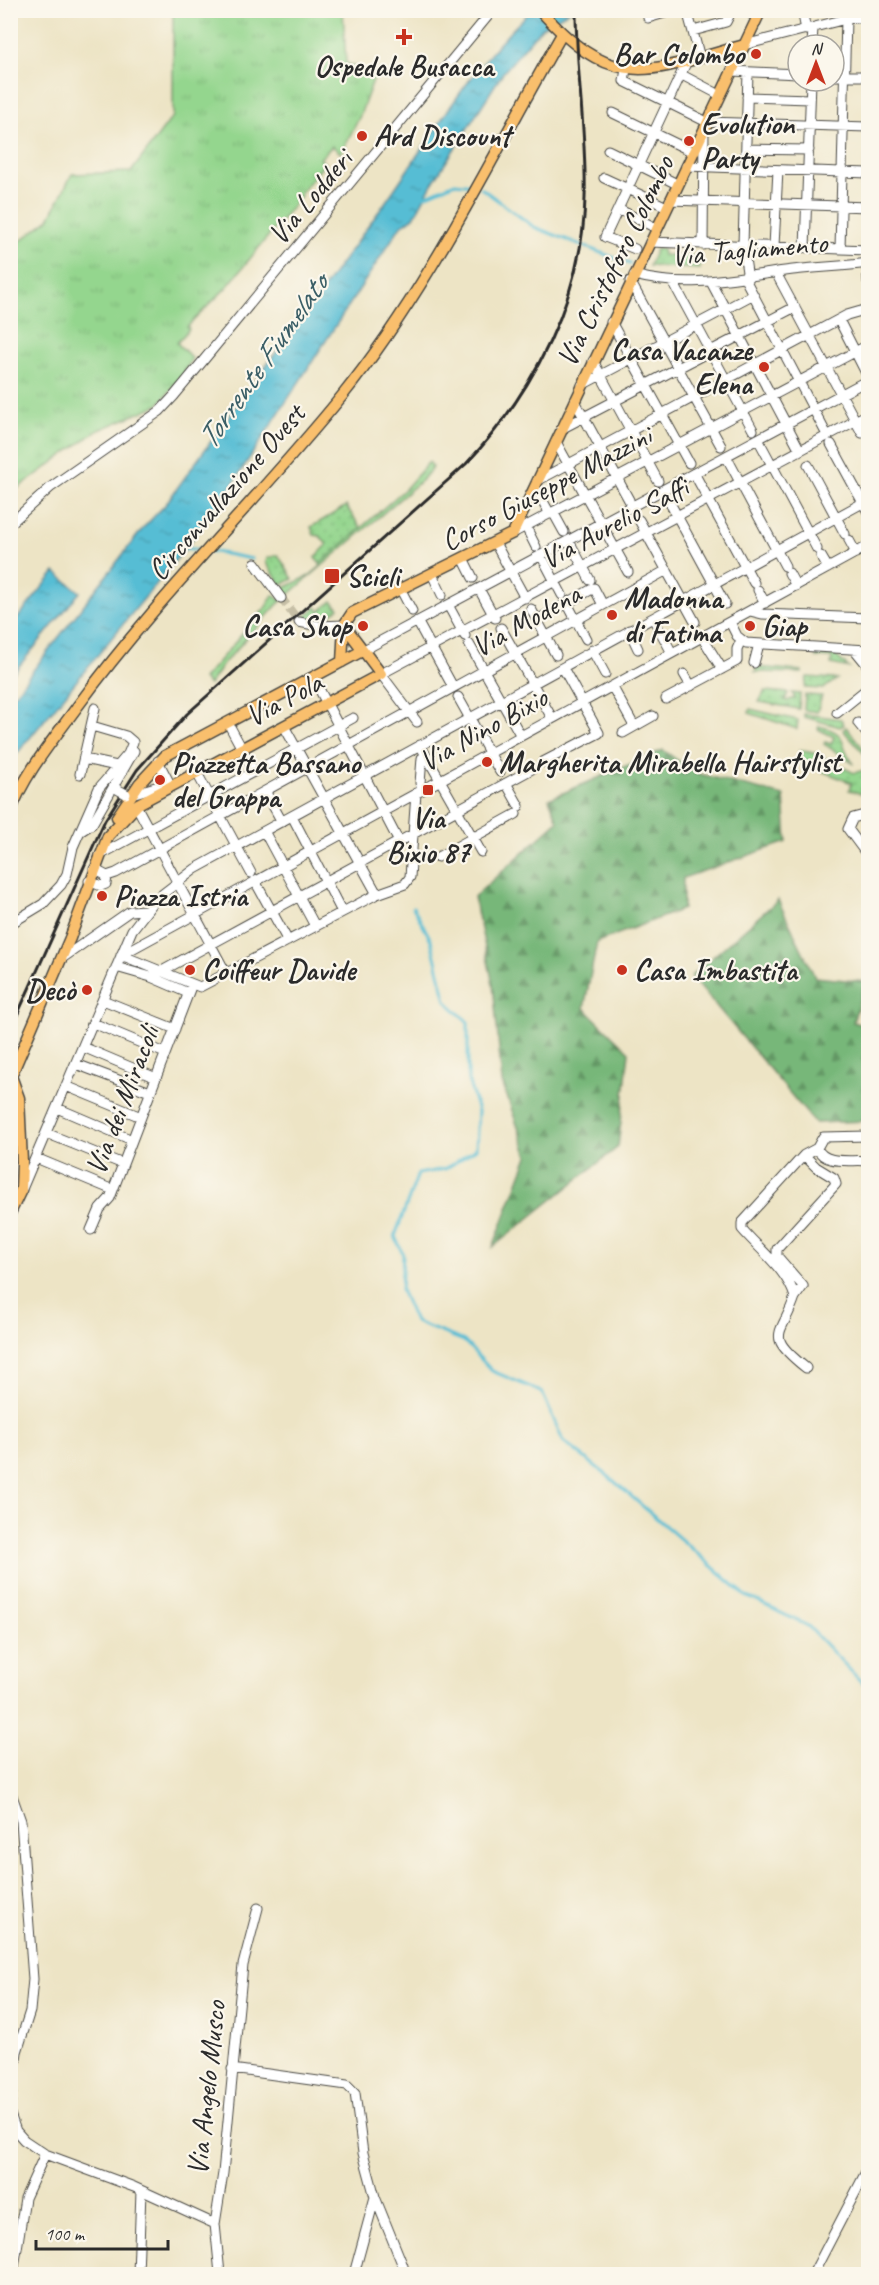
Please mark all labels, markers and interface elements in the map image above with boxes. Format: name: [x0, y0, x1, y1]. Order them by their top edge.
marker: Ospedale Busacca: [395, 28, 413, 46]
north arrow: [786, 33, 846, 93]
place label: Bar Colombo: [614, 35, 746, 73]
text: N: [811, 39, 824, 59]
place label: Ospedale Busacca: [315, 47, 496, 85]
marker: Bar Colombo: [749, 47, 763, 61]
place label: Evolution Party: [701, 105, 796, 177]
place label: Ard Discount: [374, 117, 515, 155]
marker: Ard Discount: [355, 129, 369, 143]
marker: Evolution Party: [682, 134, 696, 148]
street label: Via Lodderi: [259, 139, 363, 252]
street label: Via Cristoforo Colombo: [547, 148, 683, 373]
street label: Via Tagliamento: [669, 223, 830, 275]
water label: Torrente Fiumelato: [187, 261, 341, 456]
place label: Casa Vacanze Elena: [611, 331, 755, 403]
marker: Casa Vacanze Elena: [757, 360, 771, 374]
street label: Circonvallazione Ovest: [139, 394, 315, 588]
street label: Corso Giuseppe Mazzini: [434, 415, 661, 560]
street label: Via Aurelio Saffi: [534, 467, 697, 578]
place label: Scicli: [346, 557, 403, 595]
marker: Scicli: [323, 567, 341, 585]
street label: Via Modena: [465, 574, 589, 665]
place label: Madonna di Fatima: [624, 579, 725, 651]
place label: Casa Shop: [242, 607, 354, 645]
place label: Giap: [762, 607, 809, 645]
marker: Madonna di Fatima: [605, 608, 619, 622]
marker: Casa Shop: [356, 619, 370, 633]
marker: Giap: [743, 619, 757, 633]
street label: Via Pola: [239, 662, 331, 735]
street label: Via Nino Bixio: [412, 678, 555, 780]
place label: Margherita Mirabella Hairstylist: [499, 743, 844, 781]
place label: Piazzetta Bassano del Grappa: [172, 744, 362, 816]
marker: Margherita Mirabella Hairstylist: [480, 755, 494, 769]
marker: Piazzetta Bassano del Grappa: [153, 773, 167, 787]
marker: Via Bixio 87: [421, 783, 435, 797]
place label: Via Bixio 87: [386, 799, 473, 871]
place label: Piazza Istria: [114, 877, 250, 915]
marker: Piazza Istria: [95, 889, 109, 903]
place label: Coiffeur Davide: [202, 951, 358, 989]
place label: Casa Imbastita: [634, 951, 800, 989]
marker: Coiffeur Davide: [183, 963, 197, 977]
marker: Casa Imbastita: [615, 963, 629, 977]
place label: Decò: [26, 971, 77, 1009]
marker: Decò: [80, 983, 94, 997]
street label: Via dei Miracoli: [76, 1017, 169, 1180]
street label: Via Angelo Musco: [178, 1997, 234, 2177]
scale bar: [36, 2213, 168, 2251]
text: 100 m: [45, 2223, 86, 2245]

